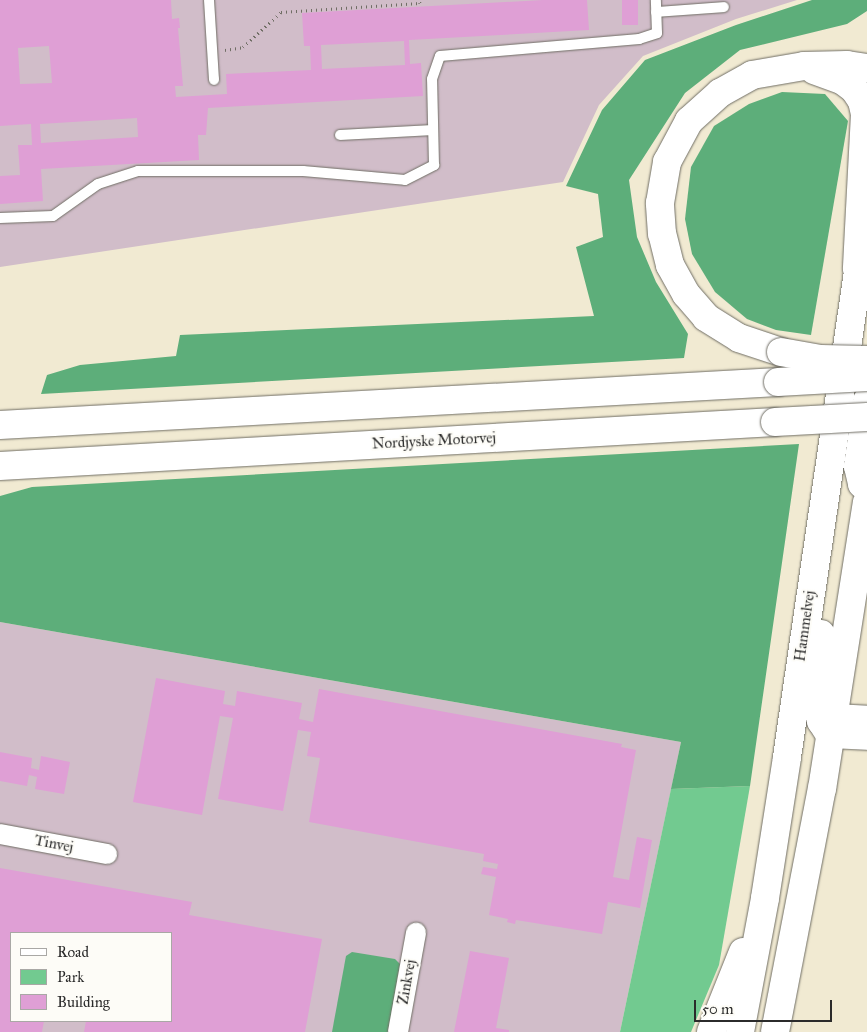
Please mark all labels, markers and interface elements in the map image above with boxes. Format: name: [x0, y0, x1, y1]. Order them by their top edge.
street label: Nordjyske Motorvej: [372, 429, 496, 453]
street label: Hammelvej: [791, 589, 819, 663]
street label: Tinvej: [33, 831, 75, 857]
legend: [10, 932, 172, 1022]
text: Road: [57, 943, 89, 961]
street label: Zinkvej: [394, 958, 420, 1006]
text: Park: [57, 968, 84, 986]
scale bar: [697, 990, 834, 1022]
text: Building: [57, 993, 110, 1011]
text: 50 m: [702, 1000, 734, 1018]

